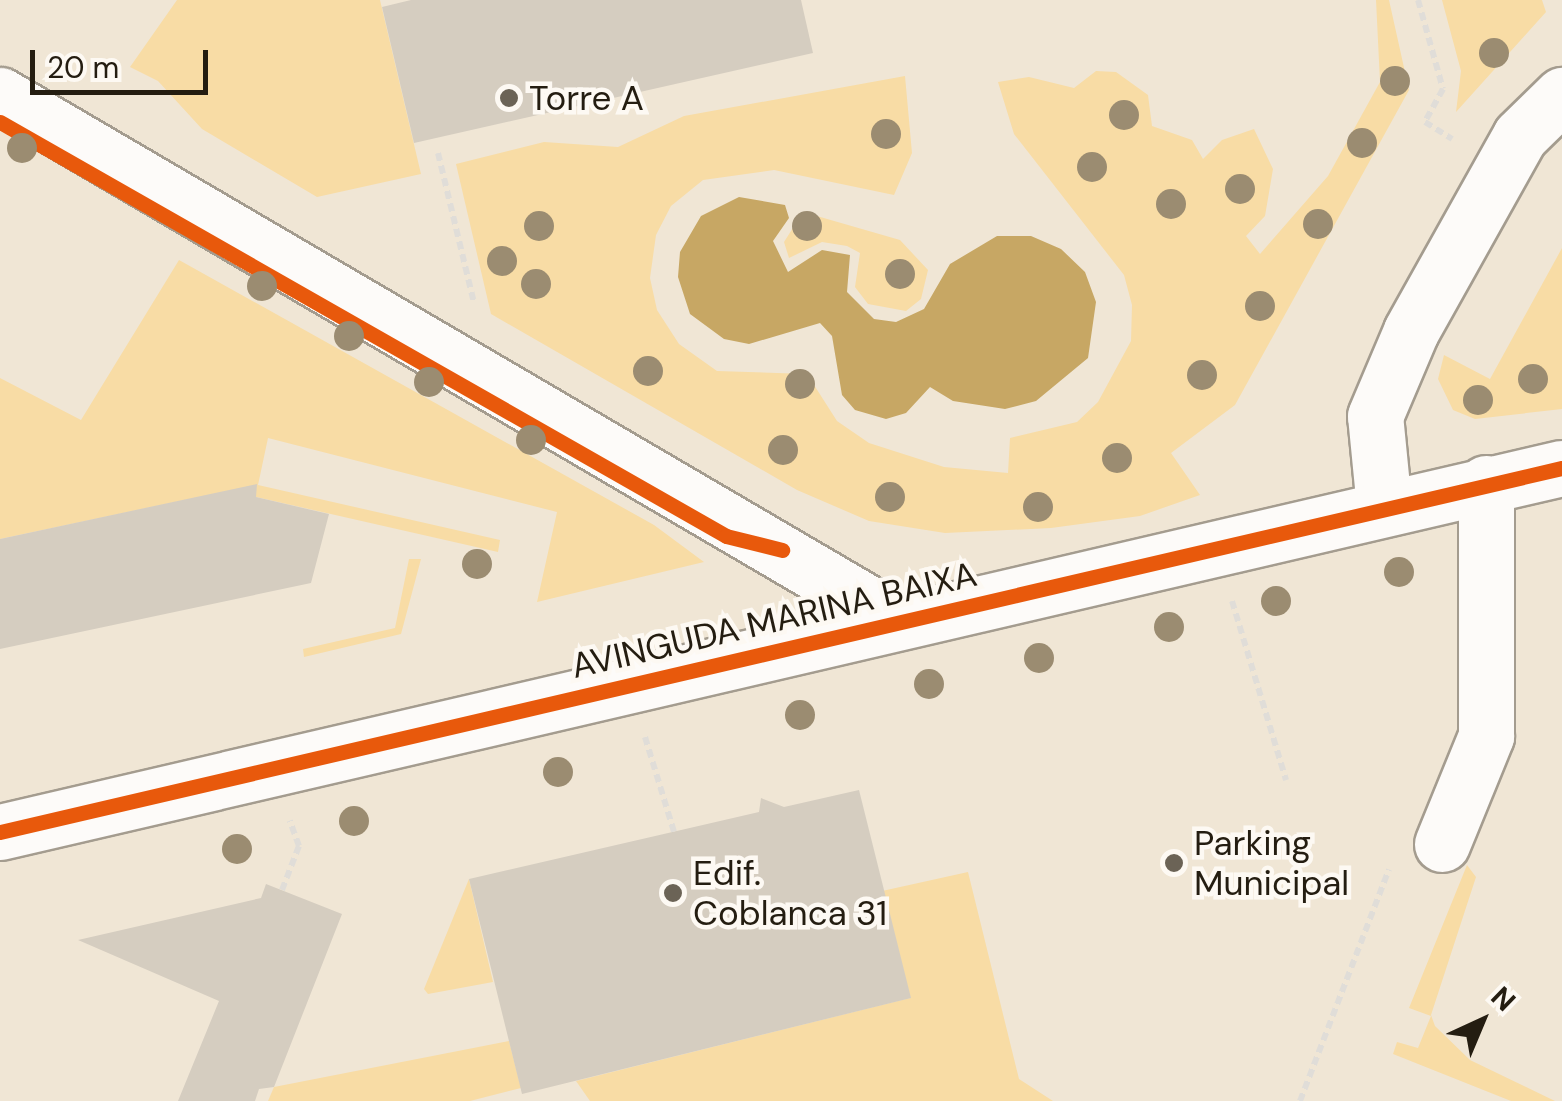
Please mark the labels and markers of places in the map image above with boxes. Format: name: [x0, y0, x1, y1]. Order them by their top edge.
place label: Torre A: [529, 77, 644, 119]
marker: Torre A: [498, 87, 520, 109]
place label: Parking Municipal: [1194, 822, 1349, 904]
place label: Edif. Coblanca 31: [693, 852, 887, 934]
marker: Parking Municipal: [1163, 852, 1185, 874]
marker: Edif. Coblanca 31: [662, 882, 684, 904]

